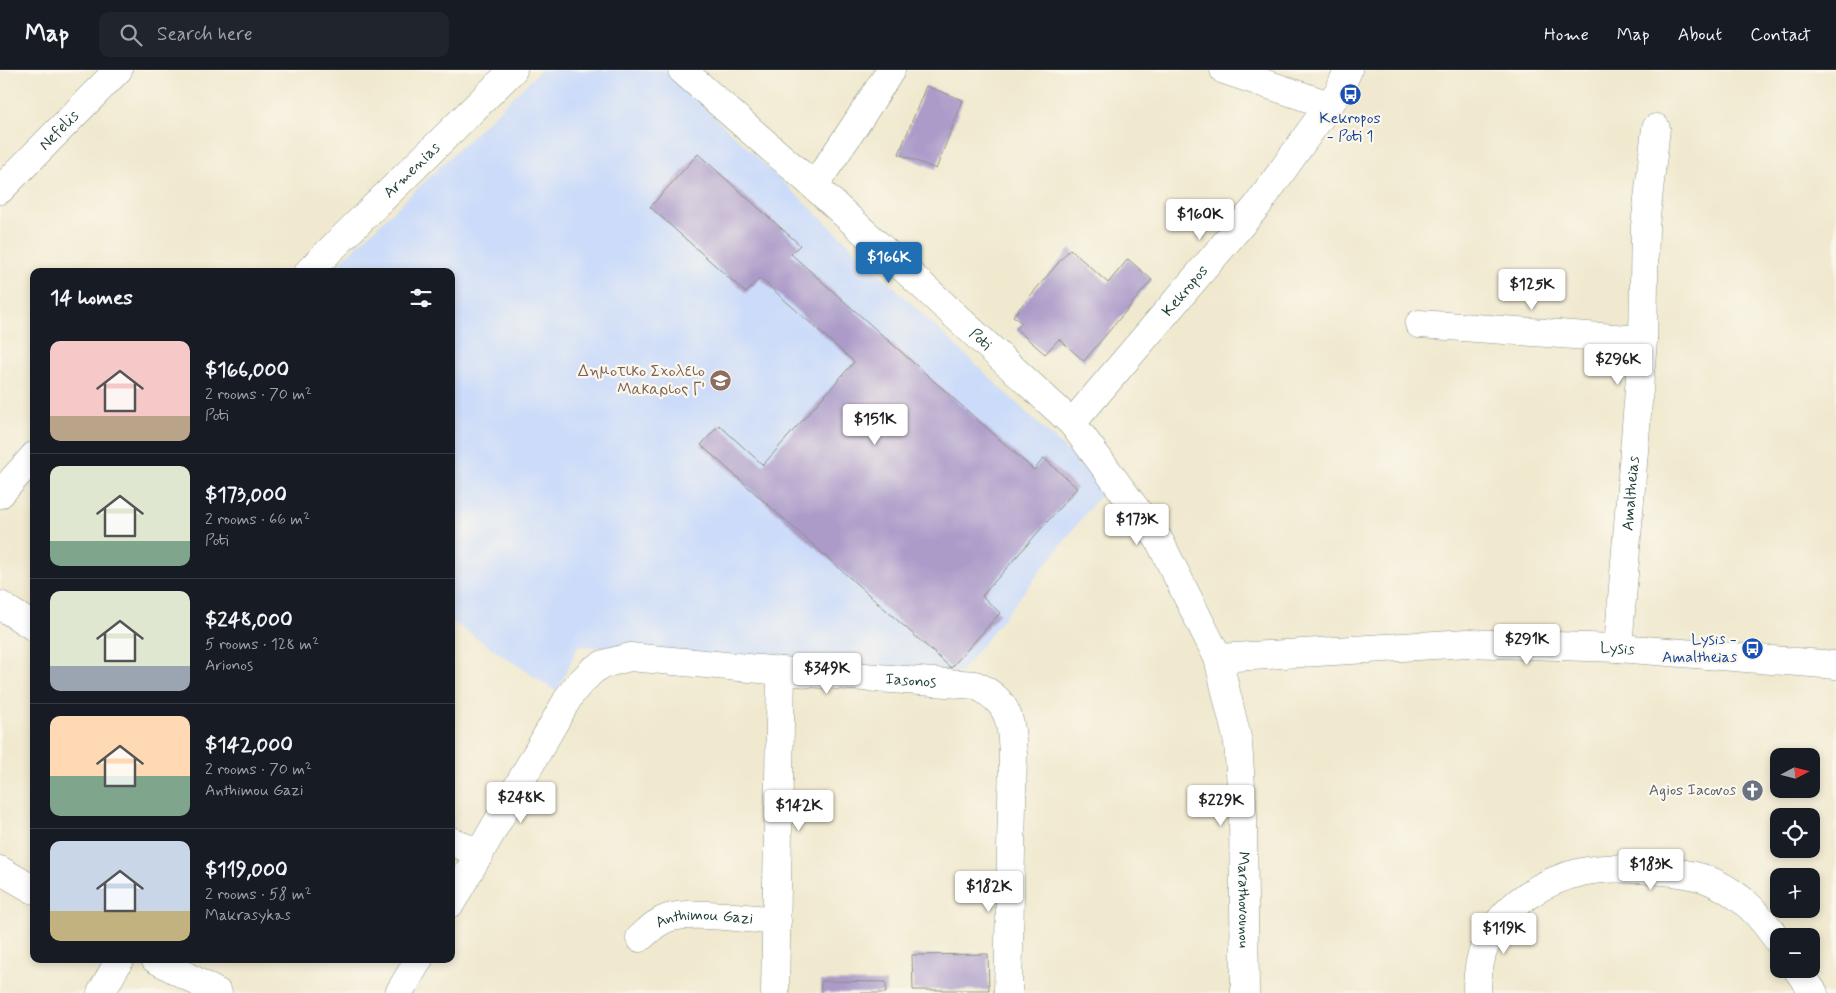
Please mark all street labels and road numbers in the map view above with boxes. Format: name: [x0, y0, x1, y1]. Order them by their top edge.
street label: Nefelis: [34, 105, 83, 155]
street label: Armenias: [379, 137, 445, 203]
street label: Kekropos: [1157, 260, 1213, 321]
street label: Poti: [965, 323, 996, 355]
street label: Amaltheias: [1617, 455, 1644, 532]
street label: Lysis: [1600, 637, 1635, 660]
street label: Iasonos: [885, 668, 937, 693]
street label: Marathovounou: [1233, 851, 1255, 948]
street label: Anthimou Gazi: [651, 904, 754, 933]

